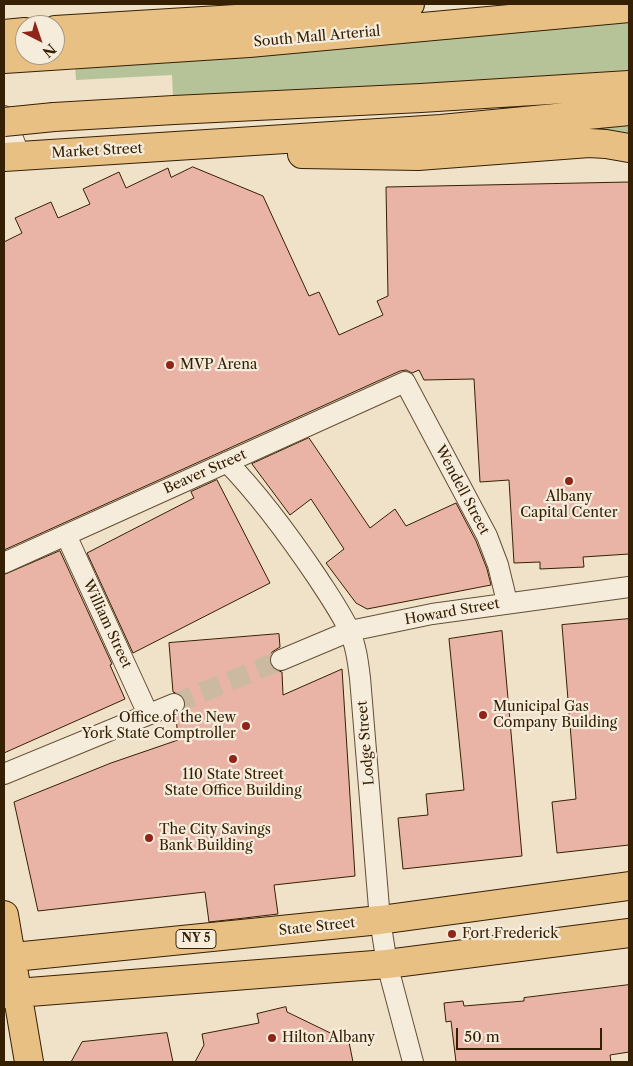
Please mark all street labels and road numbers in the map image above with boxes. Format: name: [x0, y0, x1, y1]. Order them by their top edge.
street label: South Mall Arterial: [253, 23, 381, 51]
street label: Market Street: [51, 140, 143, 162]
street label: Wendell Street: [431, 442, 493, 538]
street label: Beaver Street: [161, 446, 249, 498]
street label: William Street: [79, 577, 135, 671]
street label: Howard Street: [403, 595, 501, 629]
street label: Lodge Street: [354, 700, 378, 786]
street label: State Street: [278, 915, 356, 939]
road number: NY 5: [176, 930, 216, 949]

